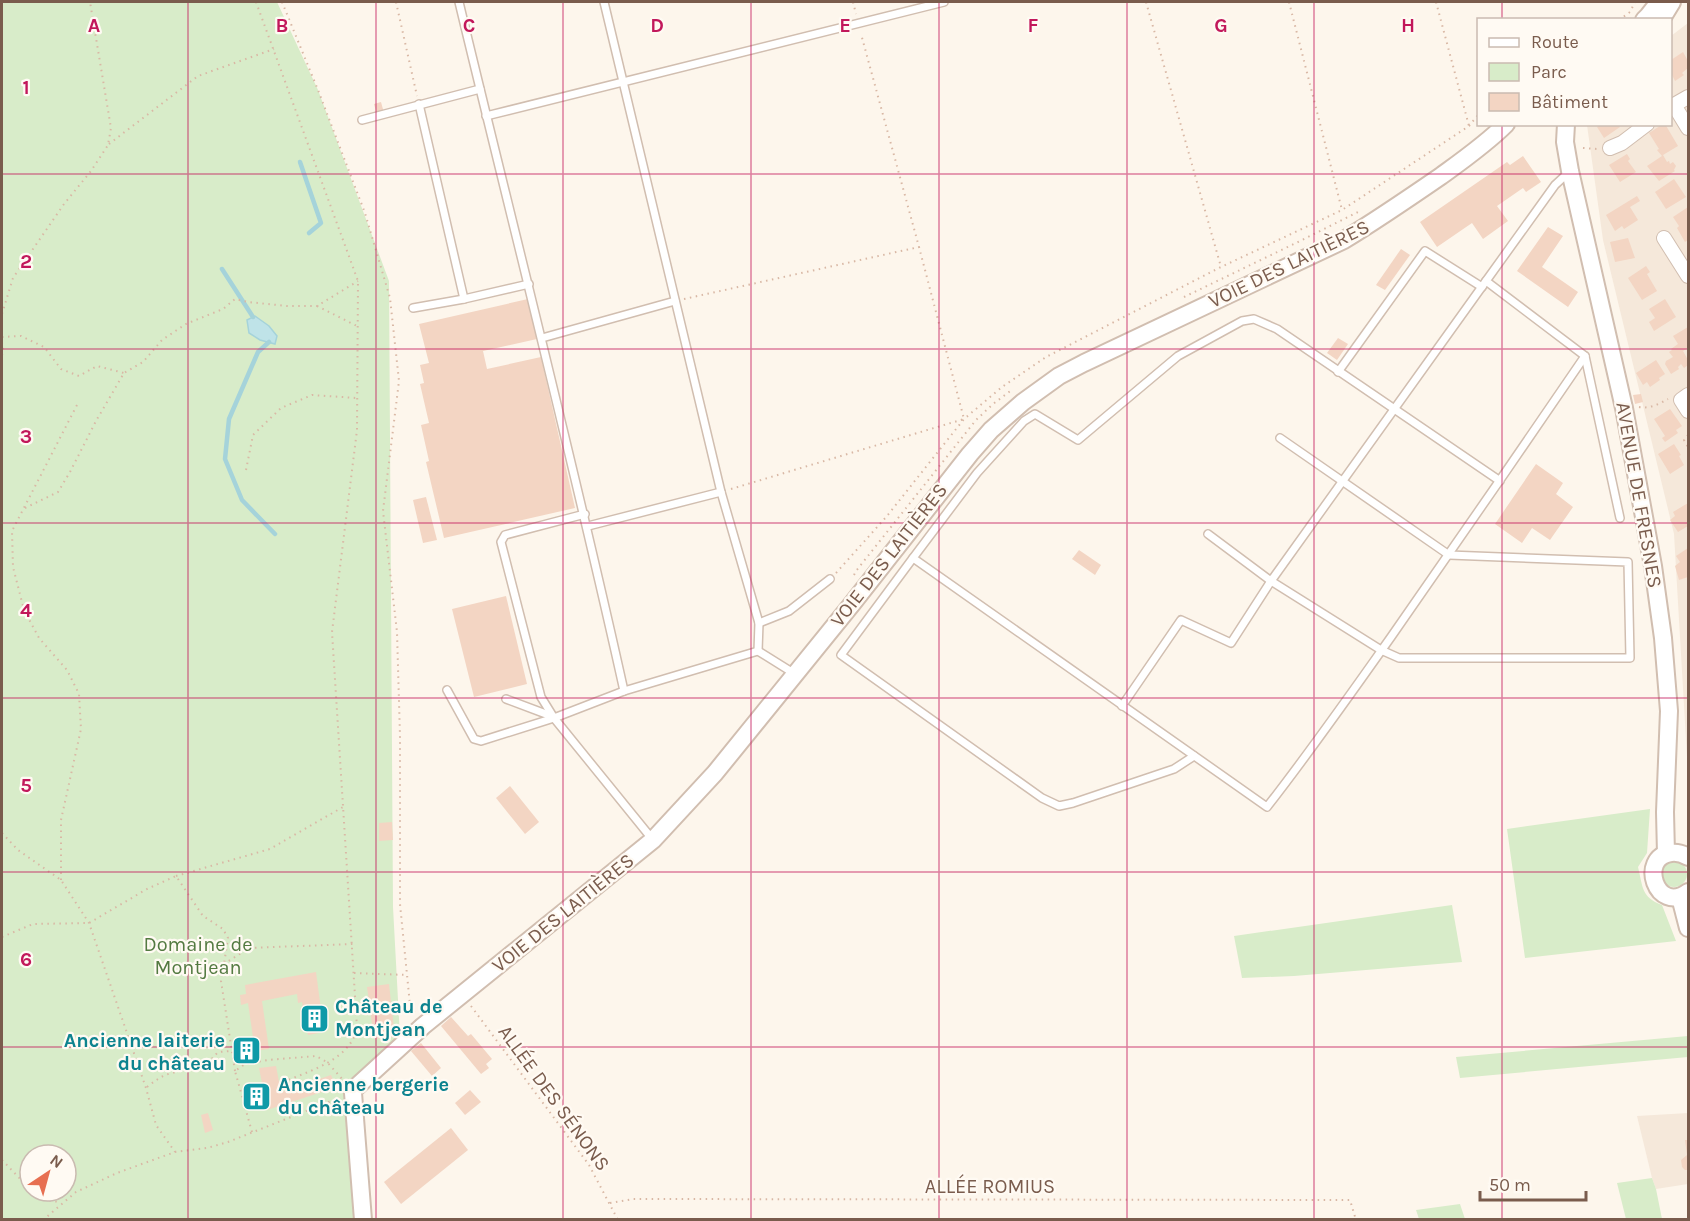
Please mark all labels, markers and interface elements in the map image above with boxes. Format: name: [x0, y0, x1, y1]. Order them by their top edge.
text: A: [88, 14, 101, 37]
text: B: [276, 14, 288, 37]
text: C: [463, 14, 475, 37]
text: D: [650, 14, 664, 37]
text: E: [839, 14, 851, 37]
text: F: [1028, 14, 1039, 37]
text: G: [1214, 14, 1228, 37]
text: H: [1401, 14, 1415, 37]
legend: [1477, 18, 1672, 126]
text: Route: [1531, 31, 1579, 53]
text: Parc: [1531, 61, 1567, 83]
text: 1: [22, 76, 30, 99]
text: Bâtiment: [1531, 91, 1608, 113]
street label: VOIE DES LAITIÈRES: [1205, 214, 1373, 313]
text: 2: [20, 250, 32, 273]
street label: AVENUE DE FRESNES: [1611, 400, 1667, 590]
text: 3: [20, 425, 32, 448]
street label: VOIE DES LAITIÈRES: [825, 478, 952, 631]
text: 4: [20, 599, 32, 622]
text: 5: [20, 774, 32, 797]
street label: VOIE DES LAITIÈRES: [487, 848, 639, 977]
park label: Domaine de Montjean: [143, 933, 253, 979]
text: 6: [20, 948, 32, 971]
place label: Château de Montjean: [335, 995, 443, 1041]
building icon: Château de Montjean: [298, 1002, 330, 1034]
street label: ALLÉE DES SÉNONS: [493, 1020, 615, 1175]
place label: Ancienne laiterie du château: [64, 1029, 225, 1075]
building icon: Ancienne laiterie du château: [230, 1035, 262, 1067]
place label: Ancienne bergerie du château: [278, 1073, 449, 1119]
building icon: Ancienne bergerie du château: [241, 1080, 273, 1112]
north arrow: [18, 1143, 78, 1203]
text: N: [46, 1150, 67, 1172]
scale bar: [1480, 1164, 1586, 1202]
street label: ALLÉE ROMIUS: [925, 1174, 1055, 1198]
text: 50 m: [1489, 1174, 1531, 1196]

